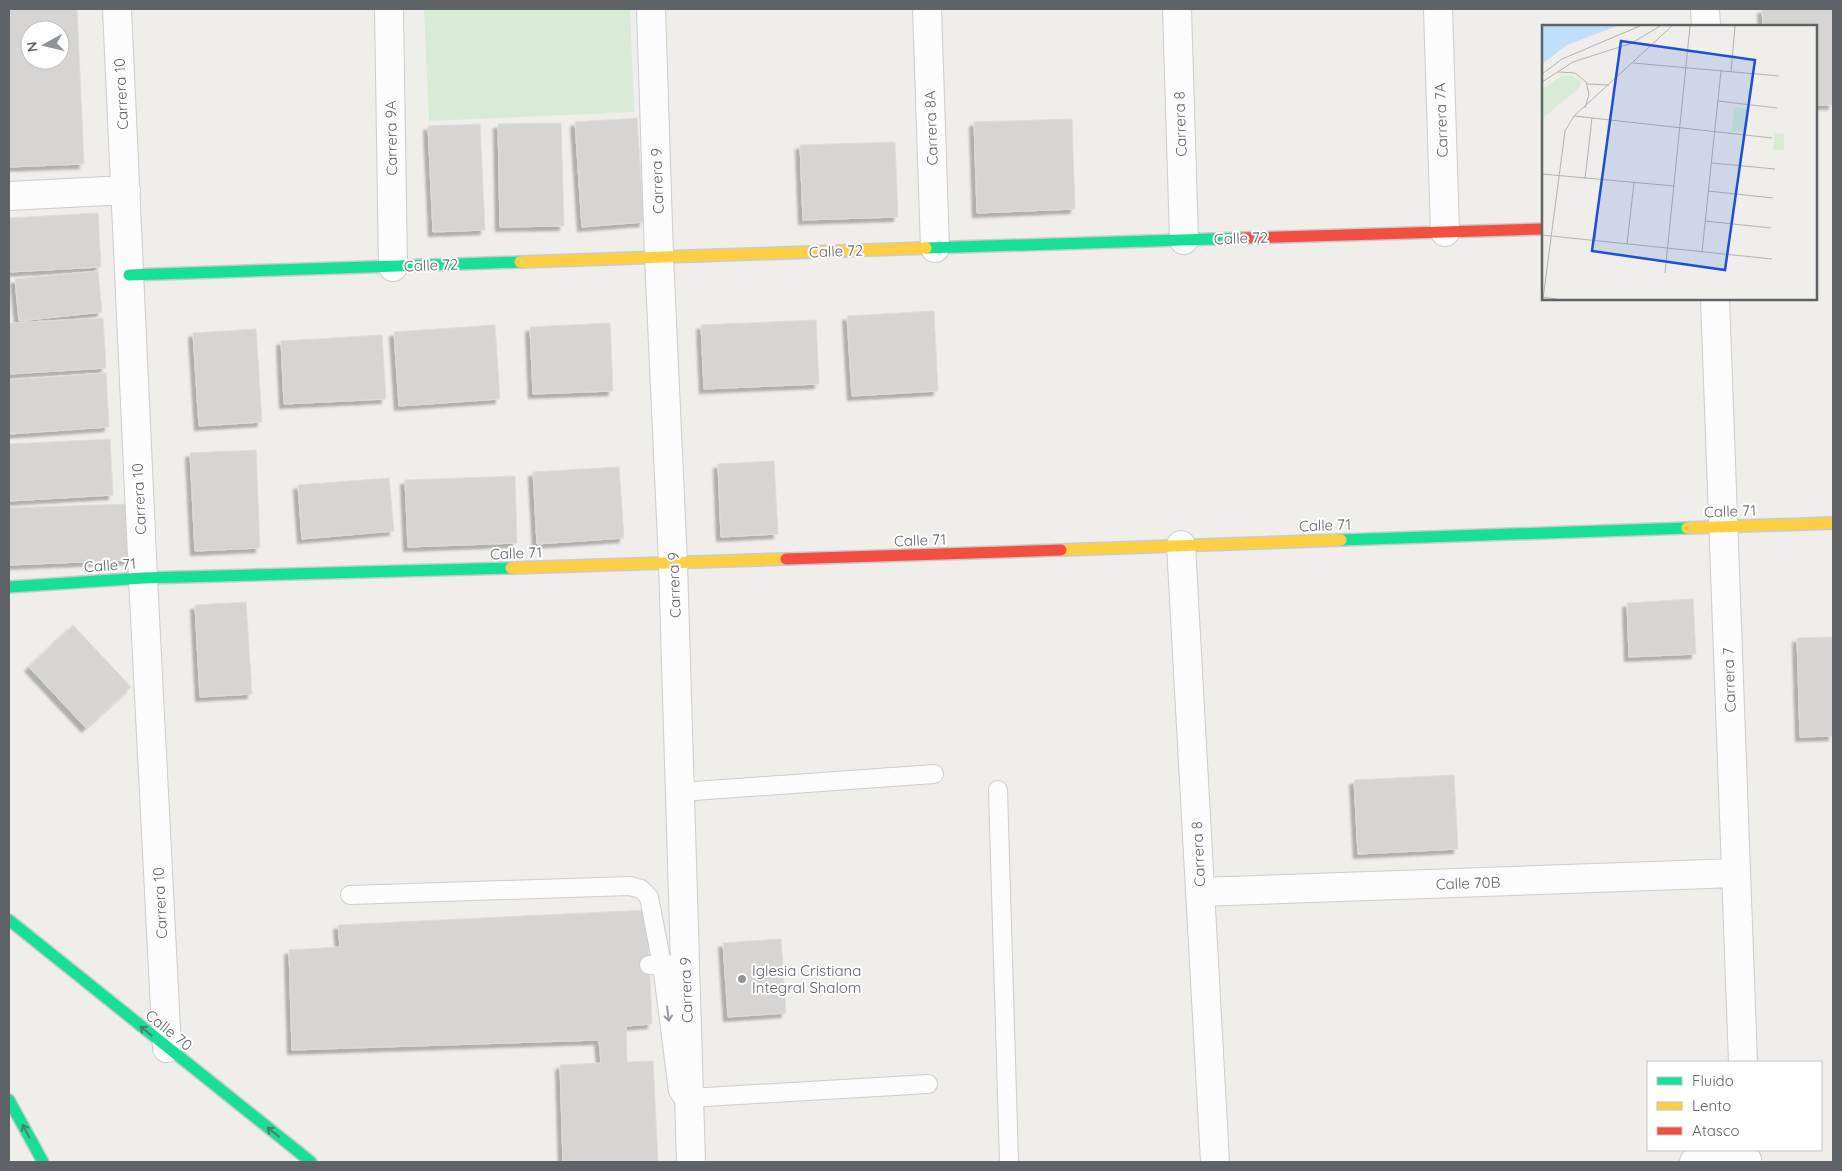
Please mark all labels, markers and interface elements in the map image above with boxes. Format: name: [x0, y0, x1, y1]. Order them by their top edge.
north arrow: [20, 20, 70, 70]
inset map: [1542, 25, 1817, 300]
text: N: [22, 40, 42, 53]
street label: Carrera 10: [110, 58, 132, 130]
street label: Carrera 7A: [1430, 82, 1452, 158]
street label: Carrera 8A: [920, 90, 942, 166]
street label: Carrera 8: [1169, 91, 1191, 157]
street label: Carrera 9A: [381, 100, 401, 176]
street label: Carrera 9: [646, 148, 668, 214]
street label: Calle 72: [1214, 228, 1268, 248]
street label: Calle 72: [809, 241, 863, 261]
street label: Calle 72: [404, 255, 458, 275]
street label: Carrera 10: [128, 463, 150, 535]
street label: Calle 71: [1704, 501, 1756, 521]
street label: Calle 71: [1299, 515, 1351, 535]
street label: Calle 71: [894, 530, 946, 550]
street label: Calle 71: [490, 543, 542, 563]
street label: Carrera 9: [663, 552, 685, 618]
street label: Calle 71: [83, 554, 137, 576]
street label: Carrera 7: [1718, 647, 1740, 713]
street label: Carrera 8: [1187, 821, 1209, 887]
street label: Carrera 10: [149, 867, 171, 939]
street label: Calle 70B: [1435, 872, 1501, 894]
street label: Carrera 9: [675, 957, 697, 1023]
place label: Iglesia Cristiana Integral Shalom: [752, 961, 862, 997]
marker: Iglesia Cristiana Integral Shalom: [736, 973, 748, 985]
street label: Calle 70: [142, 1005, 196, 1055]
one-way arrow: [663, 1005, 673, 1021]
one-way arrow: [139, 1025, 152, 1036]
legend: [1647, 1061, 1822, 1151]
text: Fluido: [1692, 1071, 1734, 1090]
text: Lento: [1692, 1096, 1731, 1115]
text: Atasco: [1692, 1121, 1740, 1140]
one-way arrow: [21, 1124, 30, 1139]
one-way arrow: [266, 1127, 280, 1137]

